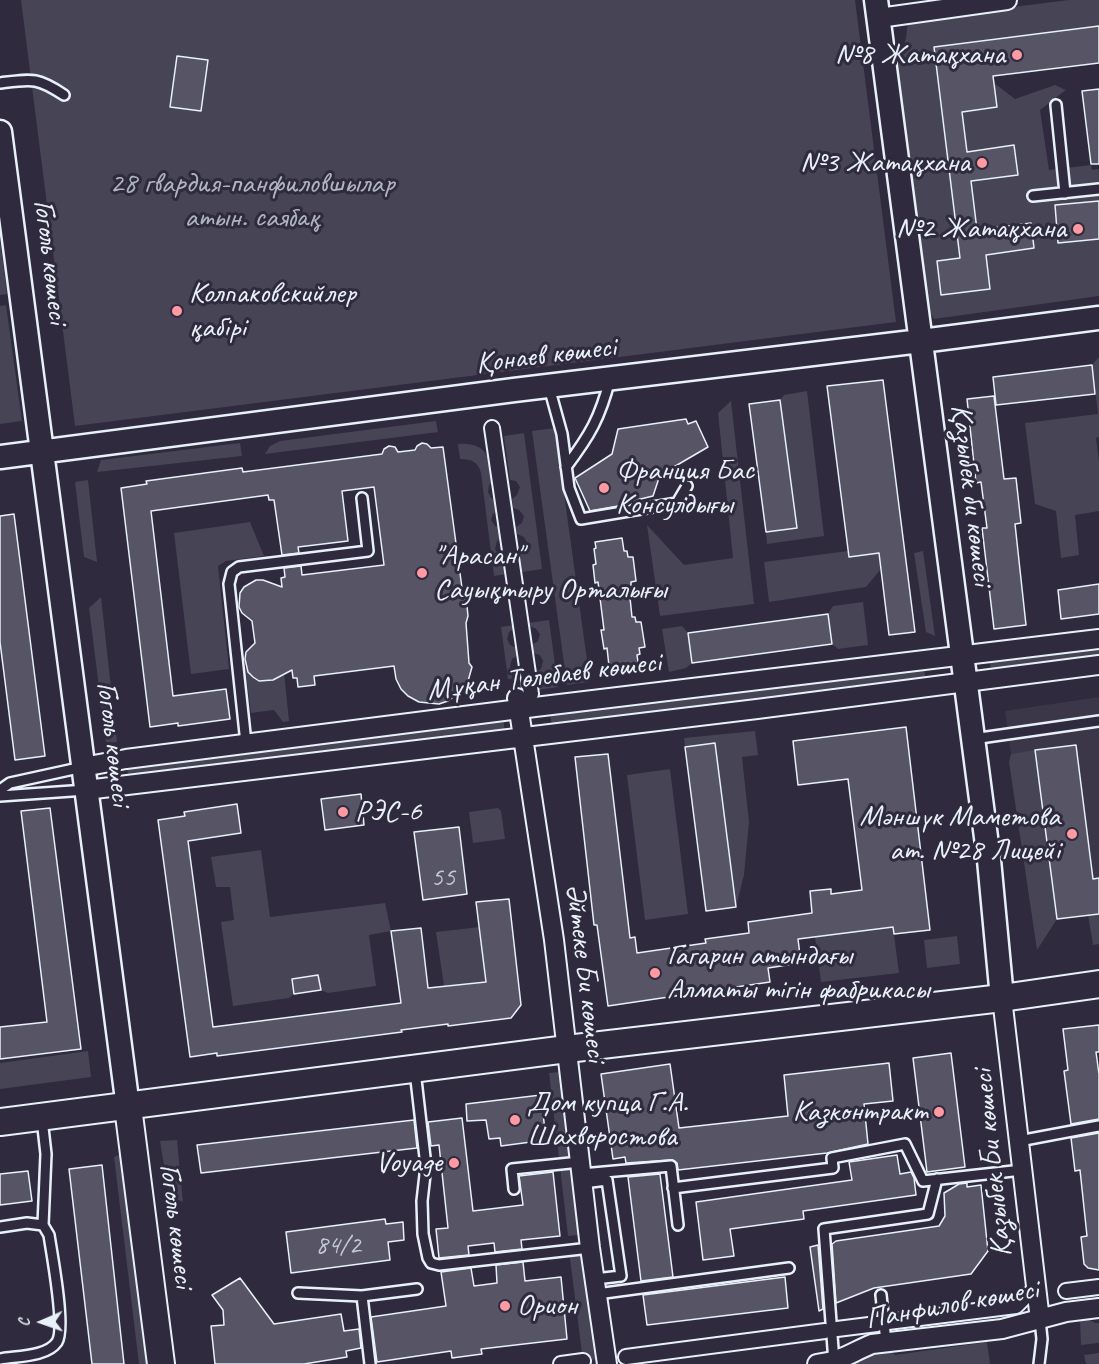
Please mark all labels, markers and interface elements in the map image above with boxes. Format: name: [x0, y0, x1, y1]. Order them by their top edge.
place label: №8 Жатақхана: [835, 37, 1005, 73]
marker: №8 Жатақхана: [1010, 48, 1024, 62]
place label: №3 Жатақхана: [800, 145, 970, 181]
marker: №3 Жатақхана: [975, 156, 989, 170]
park label: 28 гвардия-панфиловшылар атын. саябақ: [110, 166, 394, 237]
street label: Гоголь көшесі: [25, 198, 75, 326]
place label: №2 Жатақхана: [896, 211, 1066, 247]
marker: №2 Жатақхана: [1071, 222, 1085, 236]
place label: Колпаковскийлер қабірі: [189, 276, 356, 346]
marker: Колпаковскийлер қабірі: [170, 304, 184, 318]
street label: Қонаев көшесі: [474, 330, 618, 382]
street label: Қазыбек би көшесі: [942, 402, 1000, 588]
place label: Франция Бас Консулдығы: [616, 453, 754, 524]
marker: Франция Бас Консулдығы: [597, 481, 611, 495]
place label: "Арасан" Сауықтыру Орталығы: [434, 538, 667, 608]
marker: "Арасан" Сауықтыру Орталығы: [415, 566, 429, 580]
street label: Мұқан Төлебаев көшесі: [425, 645, 663, 709]
street label: Гоголь көшесі: [88, 680, 138, 808]
place label: РЭС-6: [355, 794, 421, 830]
place label: Мәншүк Маметова ат. №28 Лицейі: [859, 799, 1060, 870]
marker: РЭС-6: [336, 805, 350, 819]
marker: Мәншүк Маметова ат. №28 Лицейі: [1065, 827, 1079, 841]
house number: 55: [431, 862, 455, 894]
street label: Әйтеке Би көшесі: [556, 882, 614, 1064]
place label: Гагарин атындағы Алматы тігін фабрикасы: [667, 938, 930, 1008]
marker: Гагарин атындағы Алматы тігін фабрикасы: [648, 966, 662, 980]
street label: Қазыбек Би көшесі: [965, 1067, 1021, 1259]
place label: Дом купца Г.А. Шахворостова: [527, 1085, 688, 1156]
place label: Казконтракт: [793, 1094, 927, 1130]
marker: Казконтракт: [932, 1105, 946, 1119]
marker: Дом купца Г.А. Шахворостова: [508, 1113, 522, 1127]
place label: Voyage: [375, 1145, 442, 1181]
marker: Voyage: [447, 1156, 461, 1170]
street label: Гоголь көшесі: [151, 1162, 201, 1290]
house number: 84/2: [315, 1230, 361, 1262]
street label: Панфилов көшесі: [863, 1272, 1041, 1338]
place label: Орион: [517, 1288, 577, 1324]
north arrow: [12, 1292, 72, 1352]
marker: Орион: [498, 1299, 512, 1313]
text: С: [14, 1318, 34, 1327]

